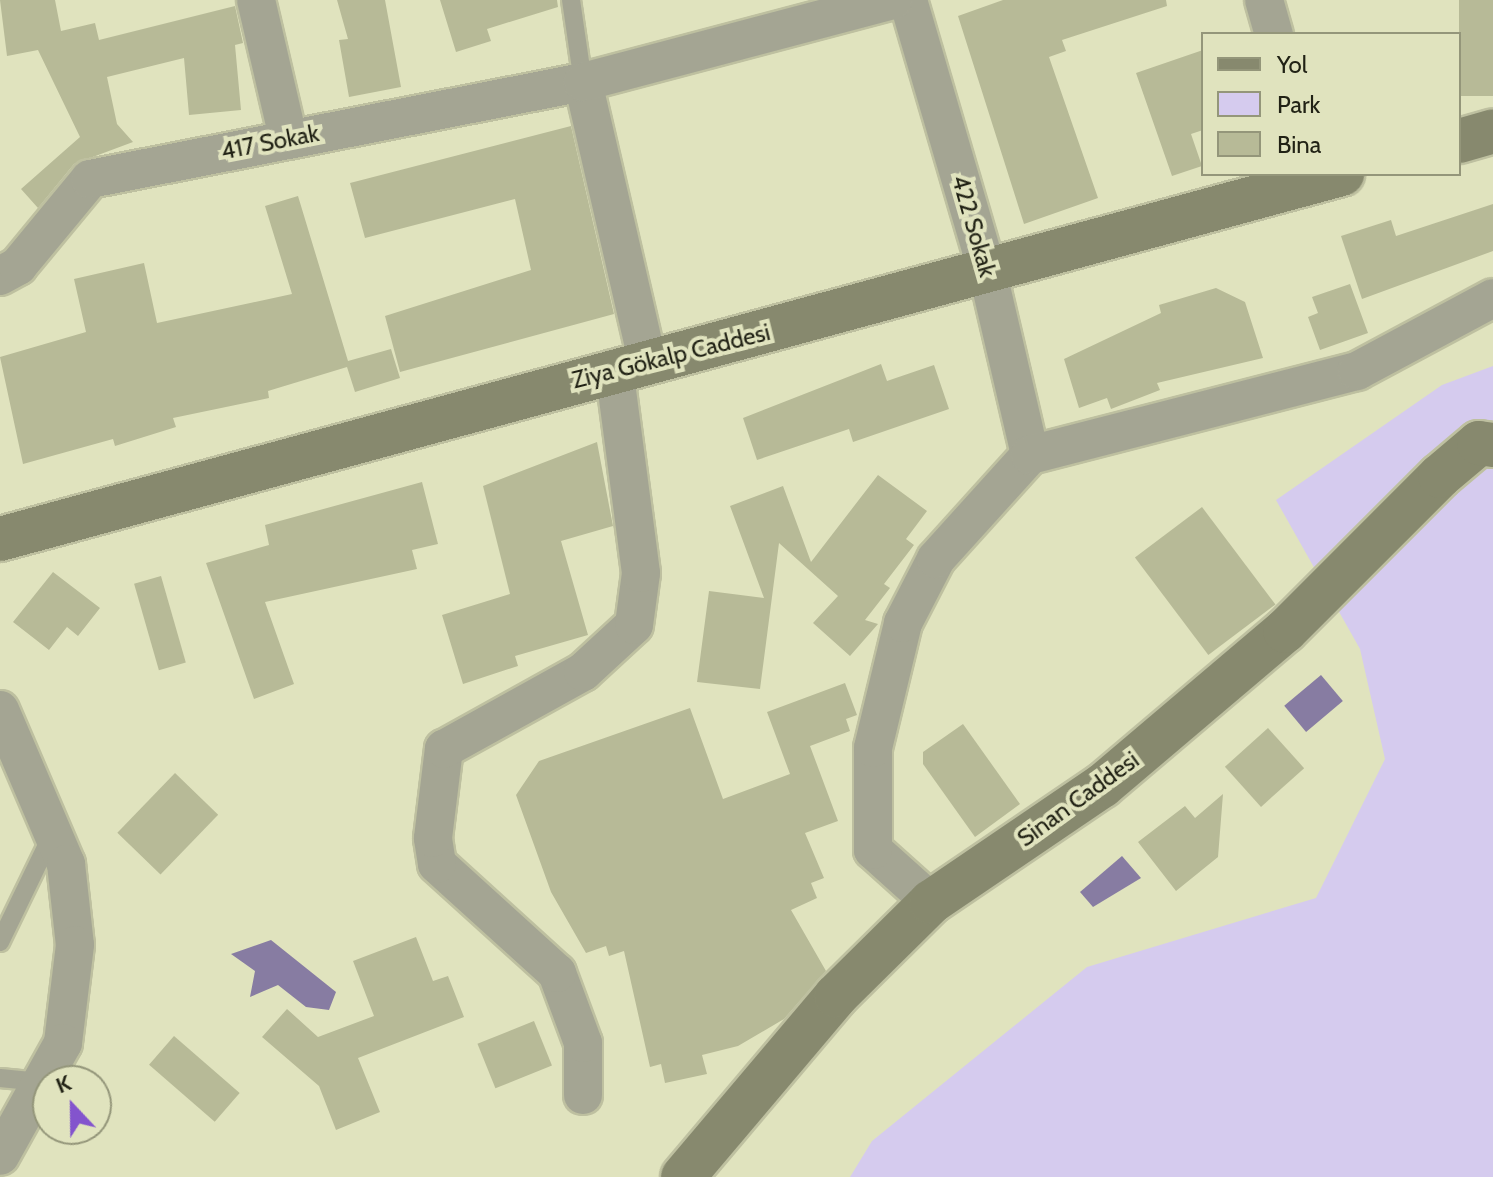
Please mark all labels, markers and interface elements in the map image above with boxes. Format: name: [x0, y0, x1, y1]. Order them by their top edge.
legend: [1201, 32, 1461, 176]
text: Yol: [1277, 50, 1307, 79]
text: Park: [1277, 90, 1320, 119]
street label: 417 Sokak: [219, 118, 321, 166]
text: Bina: [1277, 130, 1321, 159]
street label: 422 Sokak: [946, 172, 1002, 280]
street label: Ziya Gökalp Caddesi: [569, 317, 773, 395]
street label: Sinan Caddesi: [1012, 745, 1144, 853]
north arrow: [32, 1065, 112, 1145]
text: K: [52, 1069, 75, 1099]

